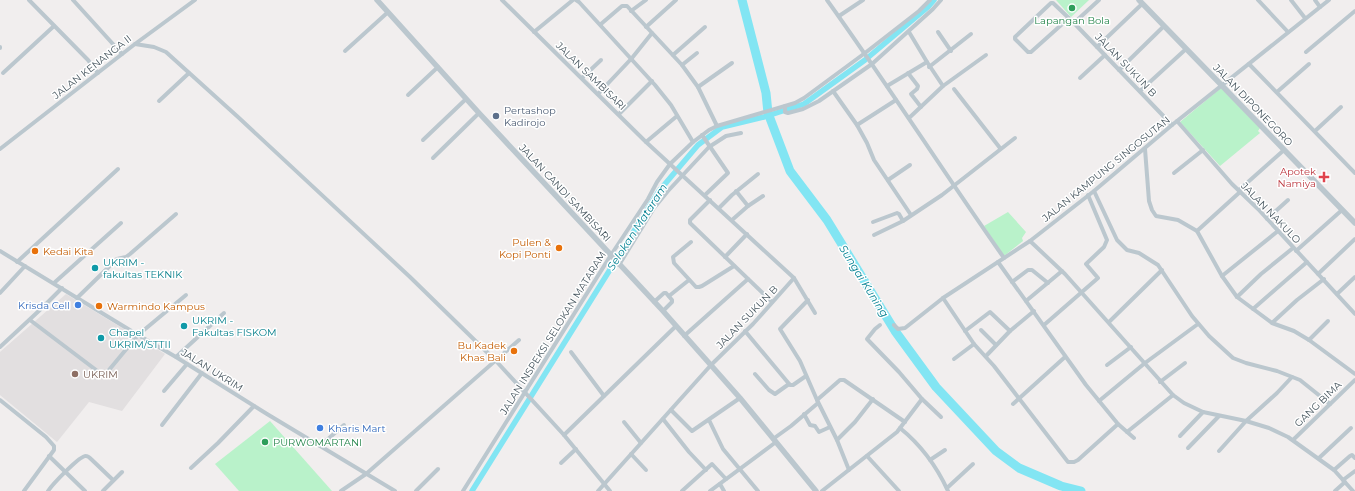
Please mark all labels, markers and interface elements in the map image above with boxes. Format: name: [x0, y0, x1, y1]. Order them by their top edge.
marker: Lapangan Bola: [1067, 3, 1077, 13]
place label: Lapangan Bola: [1034, 14, 1110, 27]
street label: JALAN SUKUN B: [1092, 30, 1160, 99]
street label: JALAN KENANGA II: [49, 32, 134, 102]
street label: JALAN SAMBISARI: [552, 38, 629, 113]
street label: JALAN DIPONEGORO: [1210, 60, 1296, 149]
place label: Pertashop Kadirojo: [504, 104, 556, 129]
marker: Pertashop Kadirojo: [491, 111, 501, 121]
street label: JALAN KAMPUNG SINGOSUTAN: [1039, 113, 1173, 225]
street label: JALAN CANDI SAMBISARI: [516, 141, 614, 245]
place label: Apotek Namiya: [1278, 165, 1316, 190]
marker: Apotek Namiya: [1319, 172, 1329, 182]
street label: JALAN NAKULO: [1238, 179, 1304, 246]
water label: Selokan Mataram: [604, 181, 670, 273]
place label: Pulen & Kopi Ponti: [499, 236, 551, 261]
water label: Sungai Kuning: [836, 242, 892, 320]
marker: Pulen & Kopi Ponti: [554, 243, 564, 253]
place label: Kedai Kita: [43, 245, 93, 258]
marker: Kedai Kita: [30, 246, 40, 256]
street label: JALAN INSPEKSI SELOKAN MATARAM: [497, 249, 609, 418]
place label: UKRIM - fakultas TEKNIK: [103, 256, 183, 281]
marker: UKRIM - fakultas TEKNIK: [90, 263, 100, 273]
street label: JALAN SUKUN B: [713, 283, 781, 352]
place label: Krisda Cell: [18, 299, 70, 312]
marker: Krisda Cell: [73, 300, 83, 310]
place label: Warmindo Kampus: [107, 300, 205, 313]
marker: Warmindo Kampus: [94, 301, 104, 311]
place label: UKRIM - Fakultas FISKOM: [192, 314, 277, 339]
marker: UKRIM - Fakultas FISKOM: [179, 321, 189, 331]
place label: Chapel UKRIM/STTII: [109, 326, 171, 351]
marker: Chapel UKRIM/STTII: [96, 333, 106, 343]
place label: Bu Kadek Khas Bali: [457, 339, 506, 364]
street label: JALAN UKRIM: [178, 345, 245, 394]
marker: Bu Kadek Khas Bali: [509, 346, 519, 356]
place label: UKRIM: [83, 368, 118, 381]
marker: UKRIM: [70, 369, 80, 379]
street label: GANG BIMA: [1292, 378, 1345, 430]
place label: Kharis Mart: [328, 422, 386, 435]
marker: Kharis Mart: [315, 423, 325, 433]
place label: PURWOMARTANI: [273, 436, 362, 449]
marker: PURWOMARTANI: [260, 437, 270, 447]

